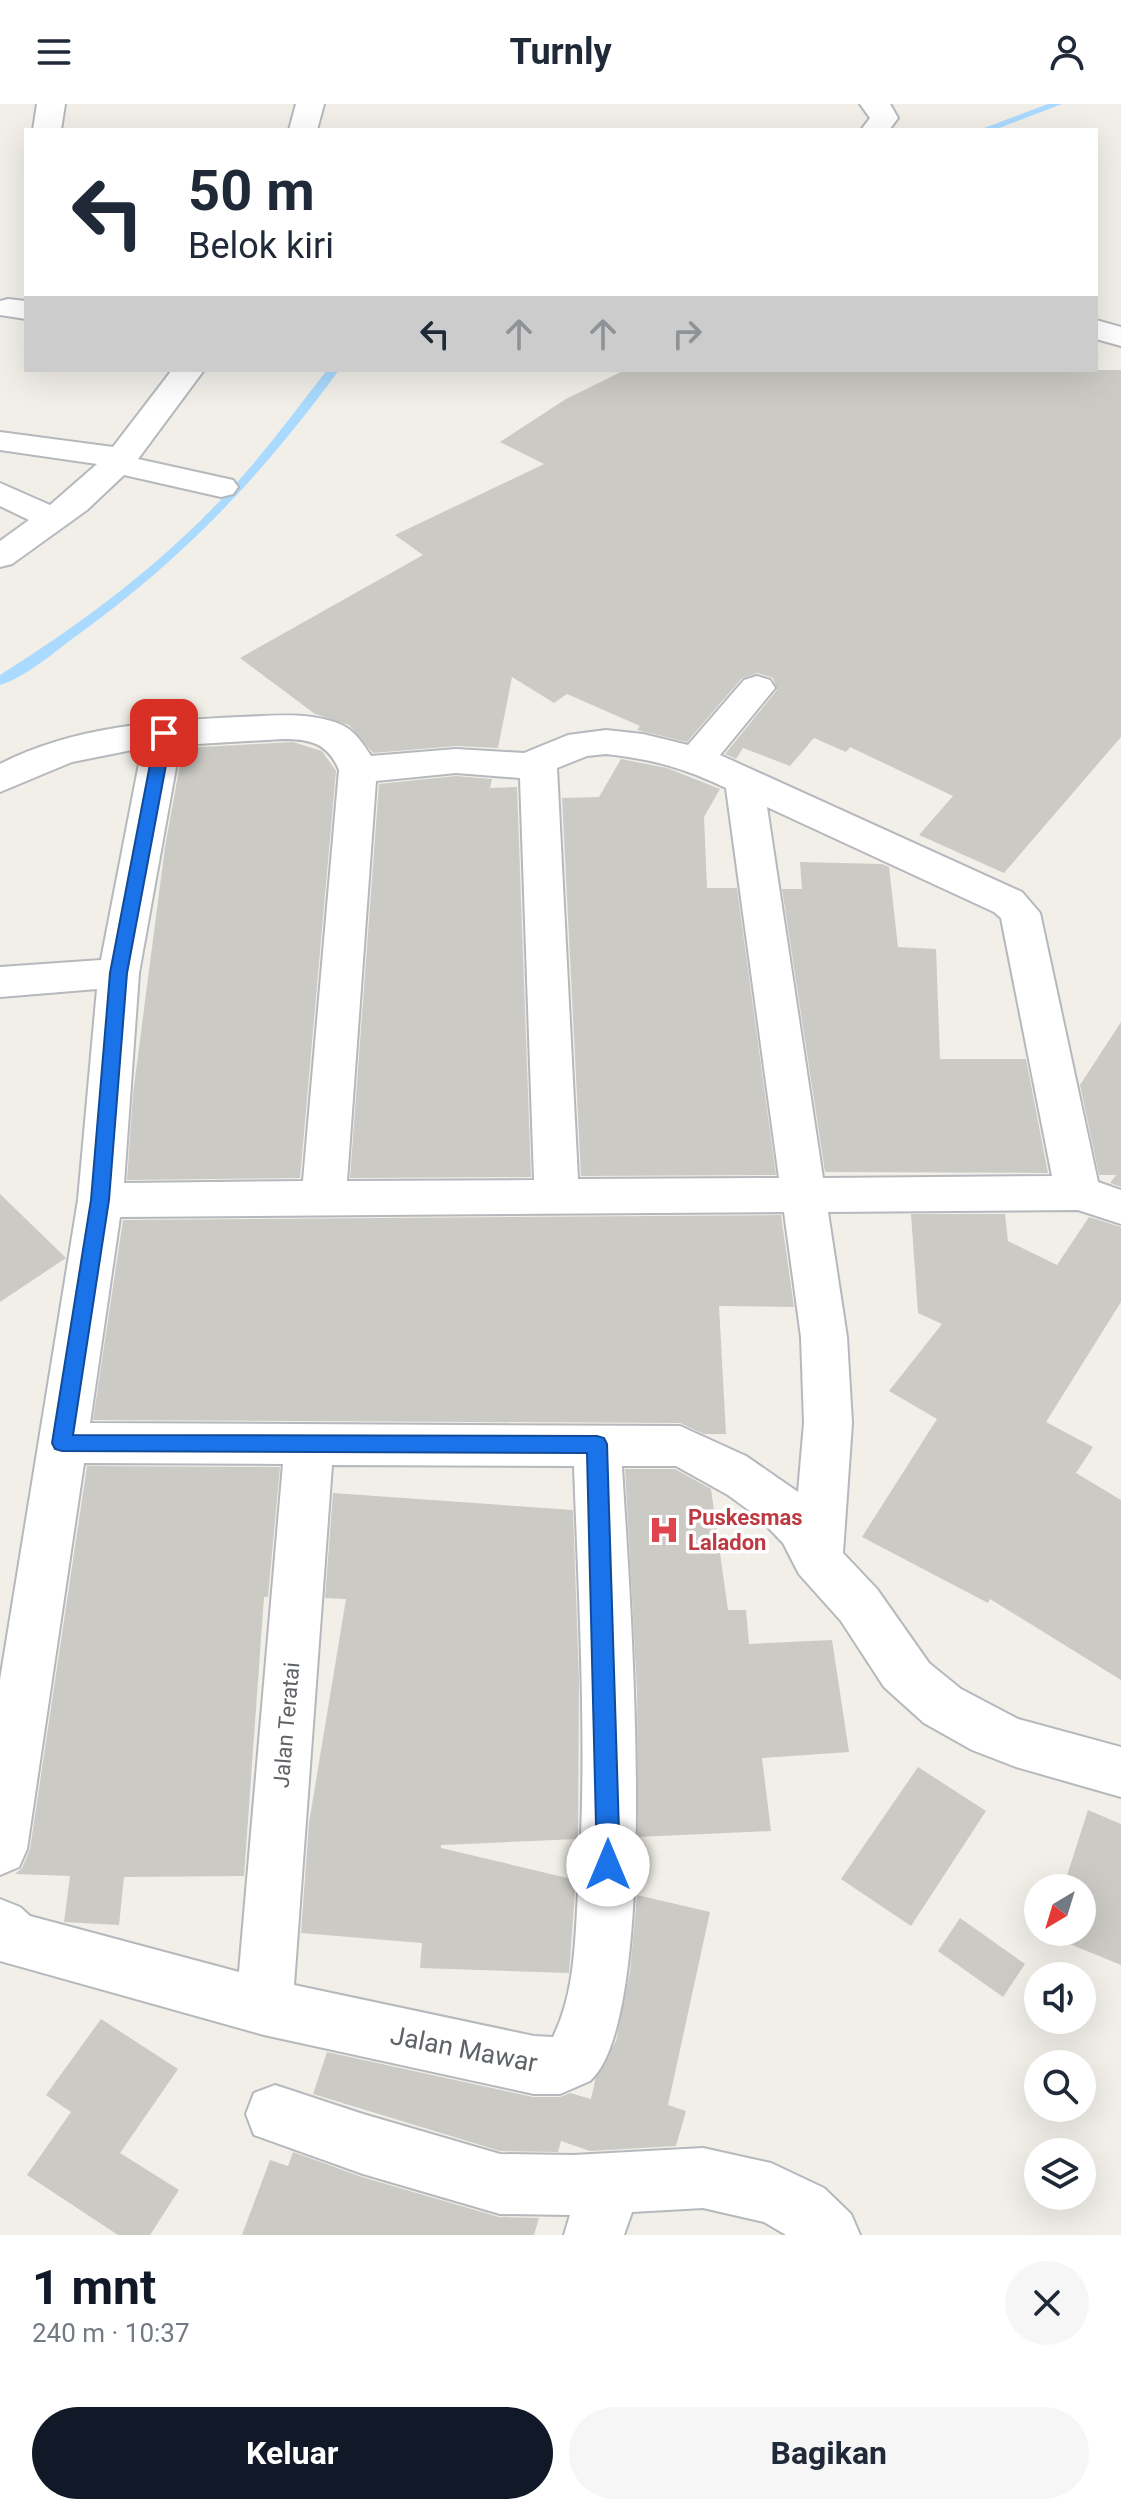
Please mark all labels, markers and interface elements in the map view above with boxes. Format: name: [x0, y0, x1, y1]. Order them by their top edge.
icon: menu: [32, 30, 76, 74]
icon: person: [1045, 30, 1089, 74]
text: Turnly: [509, 31, 612, 73]
text: 50 m: [188, 158, 315, 224]
icon: left: [56, 160, 160, 264]
text: Belok kiri: [188, 225, 334, 267]
icon: left: [413, 312, 457, 356]
icon: ahead: [497, 312, 541, 356]
icon: ahead: [581, 312, 625, 356]
icon: right: [665, 312, 709, 356]
pin: [130, 699, 198, 767]
icon: arrive: [142, 711, 186, 755]
place label: Puskesmas Laladon: [688, 1505, 803, 1555]
hospital icon: Puskesmas Laladon: [647, 1513, 681, 1547]
street label: Jalan Teratai: [269, 1661, 304, 1789]
position arrow: [566, 1823, 650, 1907]
north arrow: [1024, 1874, 1096, 1946]
map controls: [1024, 1874, 1096, 2210]
button: sound: [1024, 1962, 1096, 2034]
street label: Jalan Mawar: [388, 2020, 540, 2078]
button: search: [1024, 2050, 1096, 2122]
button: layers: [1024, 2138, 1096, 2210]
text: 1 mnt: [32, 2259, 156, 2316]
button: close: [1005, 2261, 1089, 2345]
text: 240 m · 10:37: [32, 2318, 190, 2348]
button: Keluar: [32, 2407, 553, 2499]
button: Bagikan: [569, 2407, 1089, 2499]

